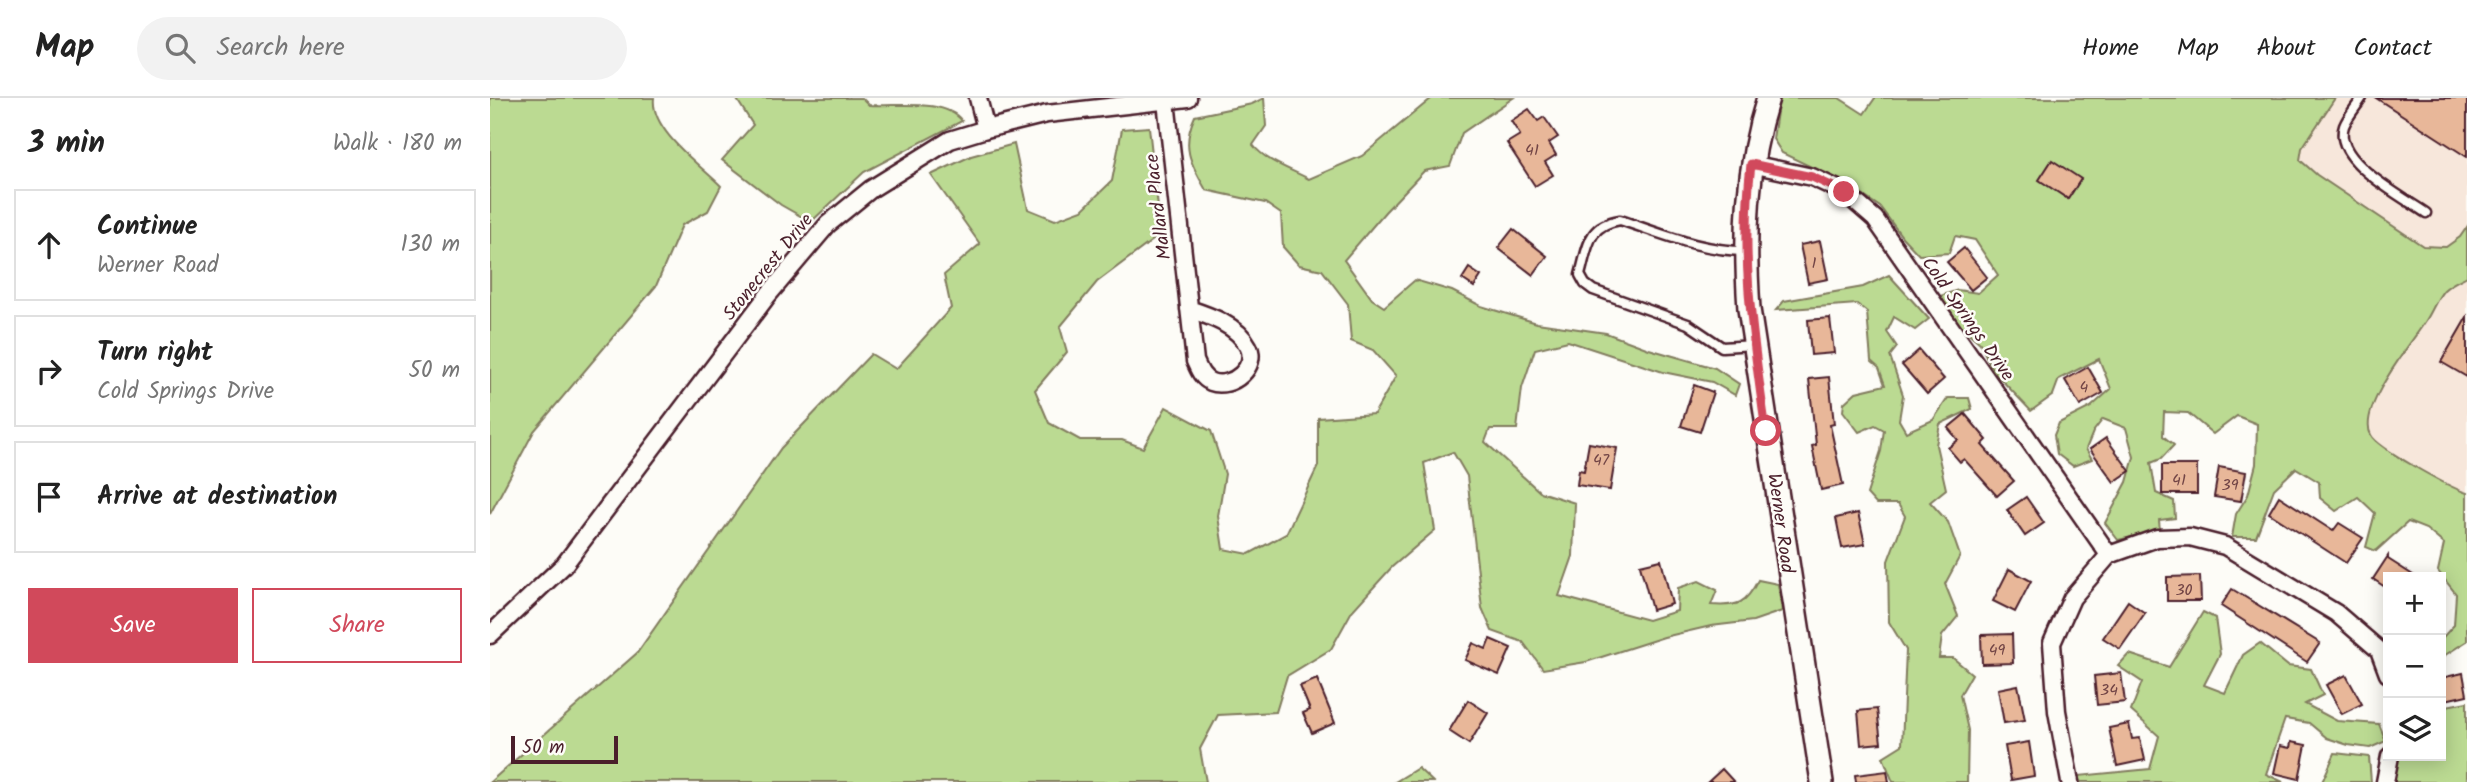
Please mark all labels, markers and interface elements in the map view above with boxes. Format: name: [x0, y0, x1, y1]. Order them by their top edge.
search box: [137, 17, 627, 80]
text: Map: [35, 22, 95, 75]
text: Search here: [217, 27, 345, 69]
icon: search: [161, 29, 199, 67]
text: Home: [2082, 29, 2139, 68]
text: Map: [2177, 29, 2219, 68]
text: About: [2257, 29, 2315, 68]
text: Contact: [2353, 29, 2432, 68]
text: 3 min: [28, 120, 105, 168]
text: Walk · 180 m: [333, 126, 462, 162]
house number: 41: [1525, 138, 1539, 163]
street label: Mallard Place: [1138, 152, 1180, 261]
route end: [1828, 176, 1859, 207]
text: Continue: [97, 206, 198, 248]
street label: Stonecrest Drive: [716, 207, 822, 327]
icon: ahead: [30, 226, 68, 264]
text: 130 m: [401, 227, 460, 263]
text: Werner Road: [97, 248, 219, 284]
house number: 1: [1811, 251, 1817, 276]
street label: Cold Springs Drive: [1913, 251, 2022, 388]
text: Turn right: [97, 332, 213, 374]
icon: right: [30, 352, 68, 390]
text: 50 m: [409, 353, 460, 389]
text: Cold Springs Drive: [97, 374, 274, 410]
house number: 4: [2080, 375, 2089, 400]
route start: [1750, 415, 1781, 446]
house number: 47: [1593, 448, 1610, 473]
house number: 41: [2172, 468, 2186, 493]
street label: Werner Road: [1758, 471, 1802, 576]
house number: 39: [2222, 473, 2239, 498]
text: Arrive at destination: [97, 476, 337, 518]
icon: arrive: [30, 478, 68, 516]
map controls: [2383, 572, 2446, 761]
button: +: [2383, 572, 2446, 635]
house number: 30: [2175, 578, 2193, 603]
button: Save: [28, 588, 238, 663]
button: Share: [252, 588, 462, 663]
button: −: [2383, 635, 2446, 698]
house number: 49: [1989, 638, 2006, 663]
house number: 34: [2100, 678, 2118, 703]
button: layers: [2383, 698, 2446, 761]
scale bar: [511, 733, 618, 765]
text: 50 m: [522, 733, 564, 763]

